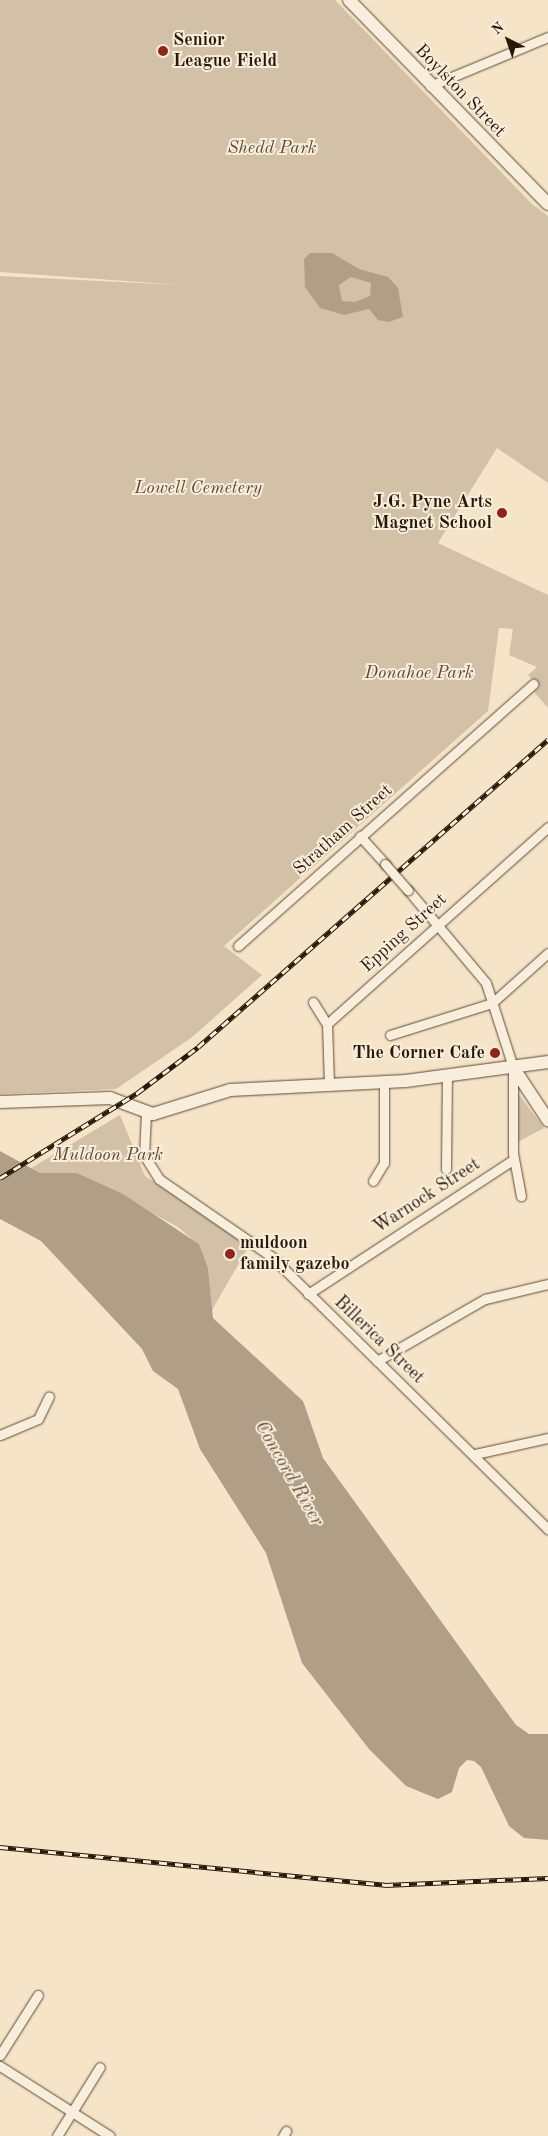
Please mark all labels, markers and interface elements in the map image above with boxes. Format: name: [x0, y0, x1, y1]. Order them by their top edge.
north arrow: [483, 15, 533, 65]
text: N: [490, 20, 507, 37]
place label: Senior League Field: [173, 30, 277, 72]
street label: Boylston Street: [410, 40, 510, 142]
marker: Senior League Field: [157, 45, 169, 57]
park label: Shedd Park: [227, 137, 317, 159]
park label: Lowell Cemetery: [134, 477, 262, 499]
place label: J.G. Pyne Arts Magnet School: [373, 492, 492, 534]
marker: J.G. Pyne Arts Magnet School: [496, 507, 508, 519]
park label: Donahoe Park: [365, 662, 473, 684]
street label: Stratham Street: [289, 780, 397, 880]
street label: Epping Street: [357, 889, 451, 977]
place label: The Corner Cafe: [353, 1042, 485, 1064]
marker: The Corner Cafe: [489, 1047, 501, 1059]
park label: Muldoon Park: [53, 1144, 163, 1166]
street label: Warnock Street: [370, 1154, 484, 1238]
place label: muldoon family gazebo: [240, 1233, 350, 1276]
marker: muldoon family gazebo: [224, 1248, 236, 1260]
street label: Billerica Street: [329, 1292, 429, 1388]
water label: Concord River: [249, 1417, 327, 1531]

